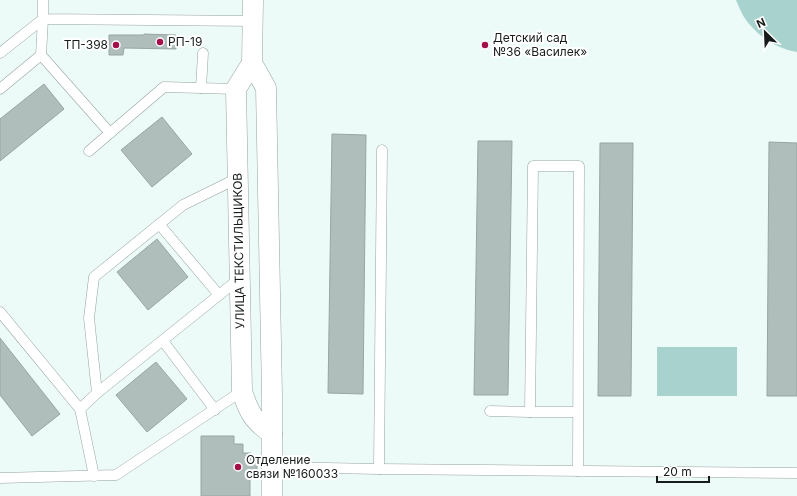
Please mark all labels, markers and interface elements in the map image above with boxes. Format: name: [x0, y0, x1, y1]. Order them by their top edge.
north arrow: [745, 12, 785, 52]
text: N: [754, 15, 768, 31]
place label: Детский сад №36 «Василек»: [493, 30, 587, 59]
place label: РП-19: [168, 34, 202, 49]
place label: ТП-398: [64, 37, 108, 52]
marker: РП-19: [155, 37, 165, 47]
marker: ТП-398: [111, 40, 121, 50]
marker: Детский сад №36 «Василек»: [480, 40, 490, 50]
street label: УЛИЦА ТЕКСТИЛЬЩИКОВ: [230, 173, 247, 329]
place label: Отделение связи №160033: [246, 452, 338, 481]
scale bar: [657, 458, 709, 484]
marker: Отделение связи №160033: [233, 462, 243, 472]
text: 20 m: [663, 464, 692, 479]

